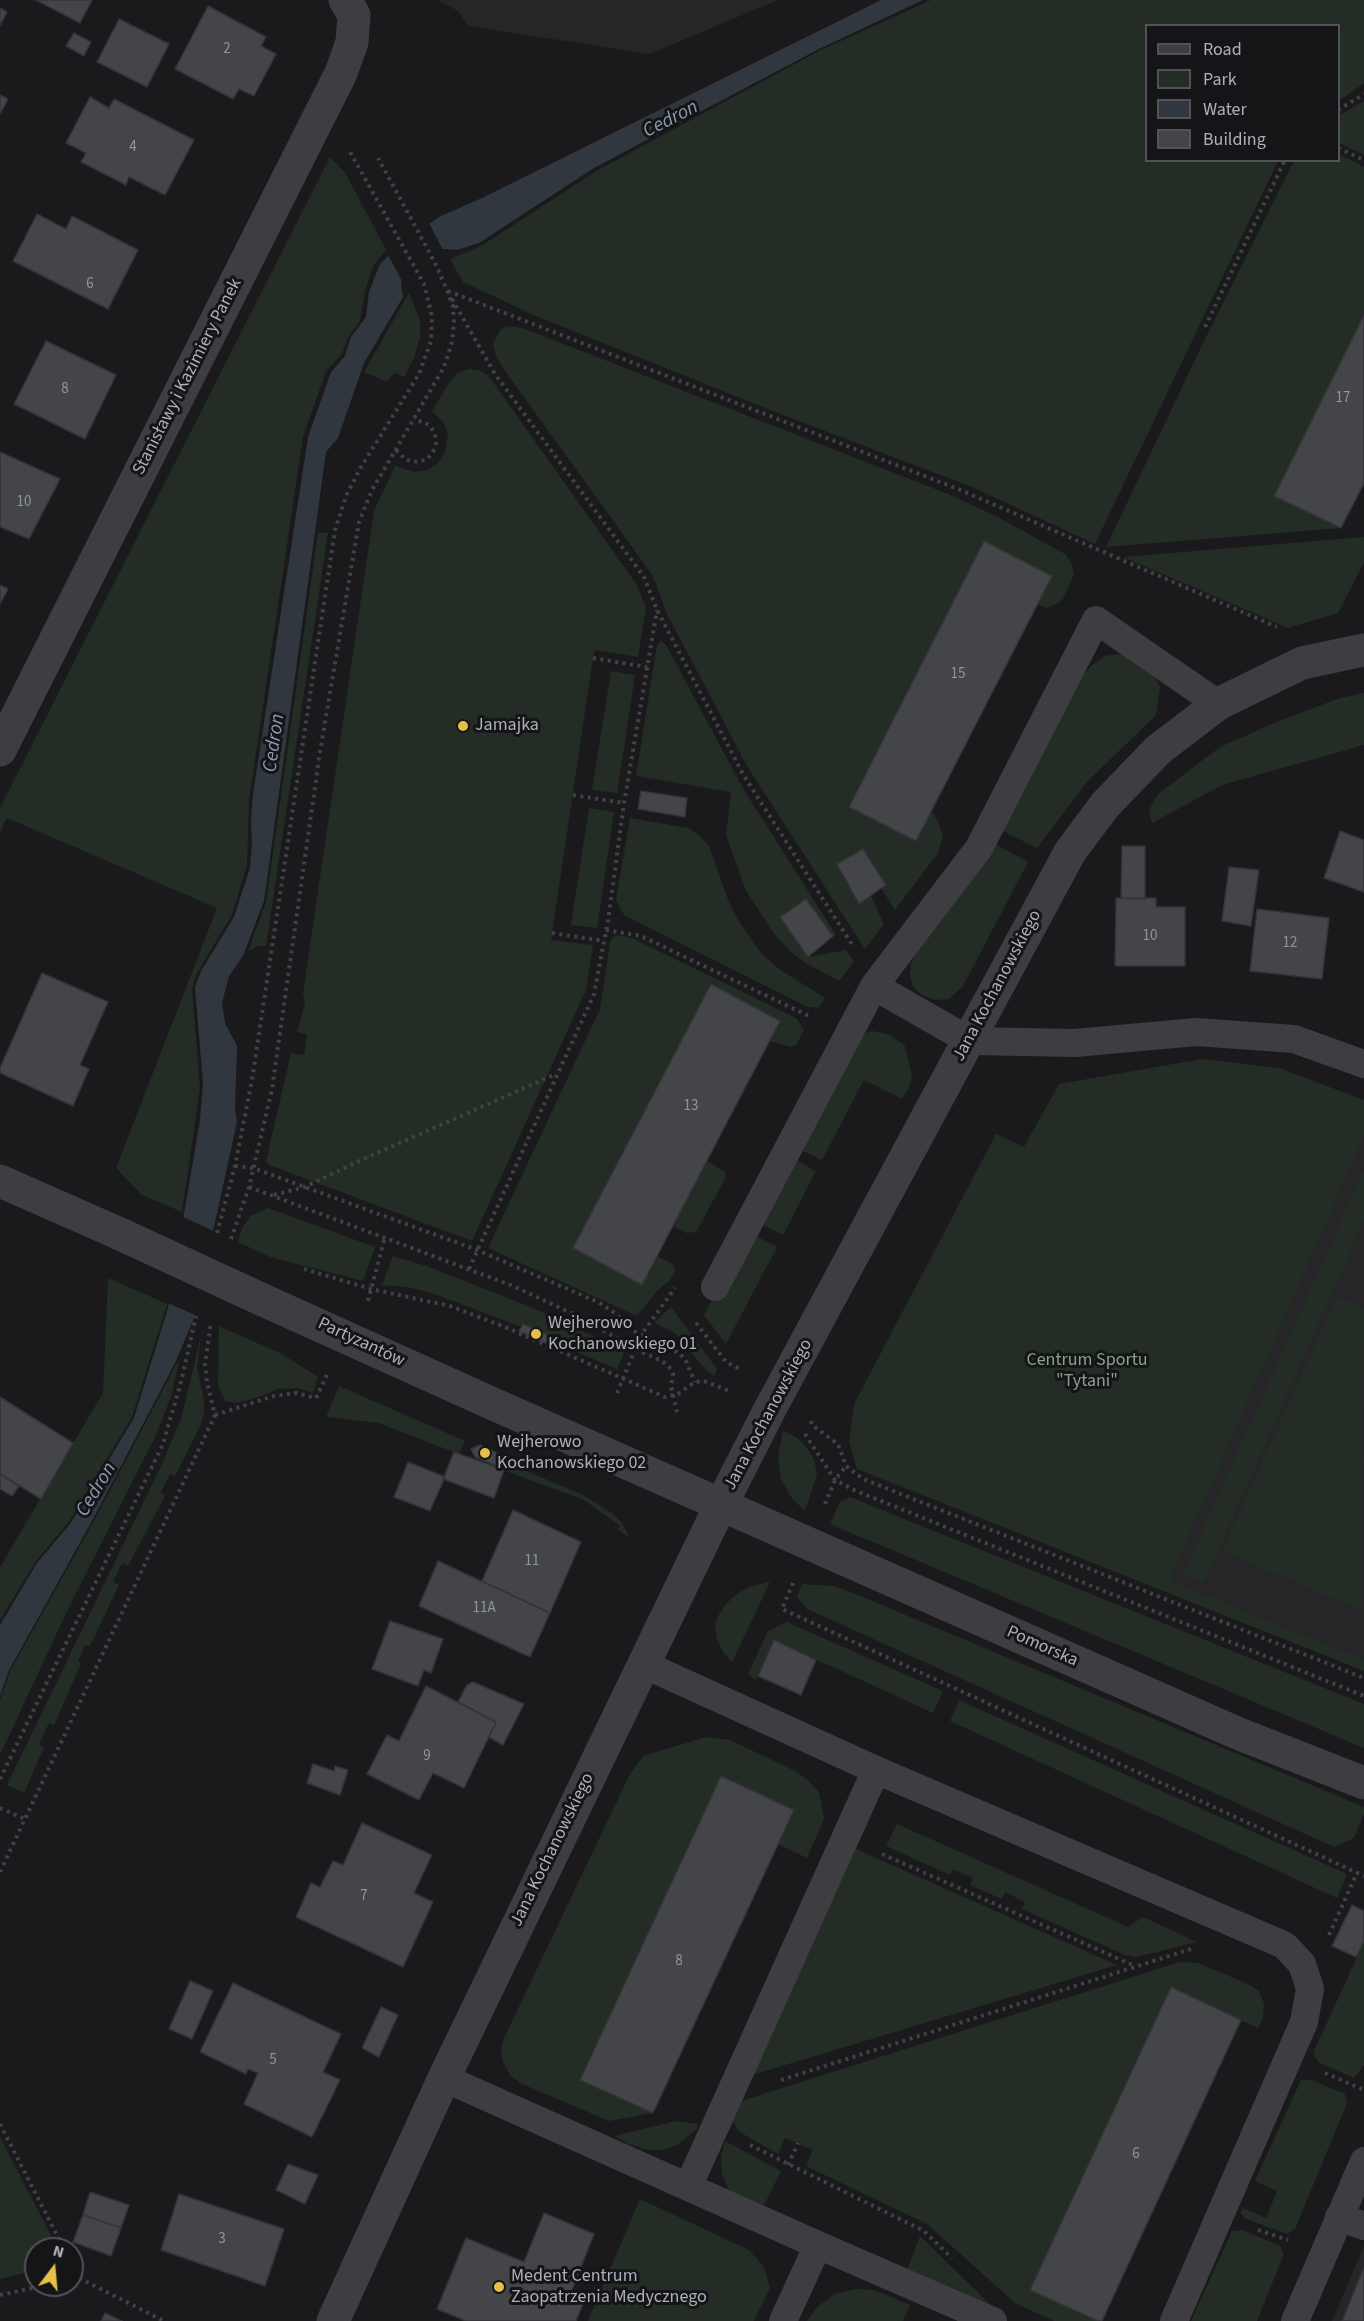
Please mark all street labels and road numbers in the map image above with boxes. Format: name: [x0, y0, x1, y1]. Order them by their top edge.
street label: Stanisławy i Kazimiery Panek: [129, 275, 247, 479]
street label: Jana Kochanowskiego: [949, 907, 1047, 1065]
street label: Partyzantów: [314, 1313, 408, 1373]
street label: Jana Kochanowskiego: [720, 1336, 818, 1494]
street label: Pomorska: [1003, 1622, 1081, 1672]
street label: Jana Kochanowskiego: [506, 1770, 600, 1930]

